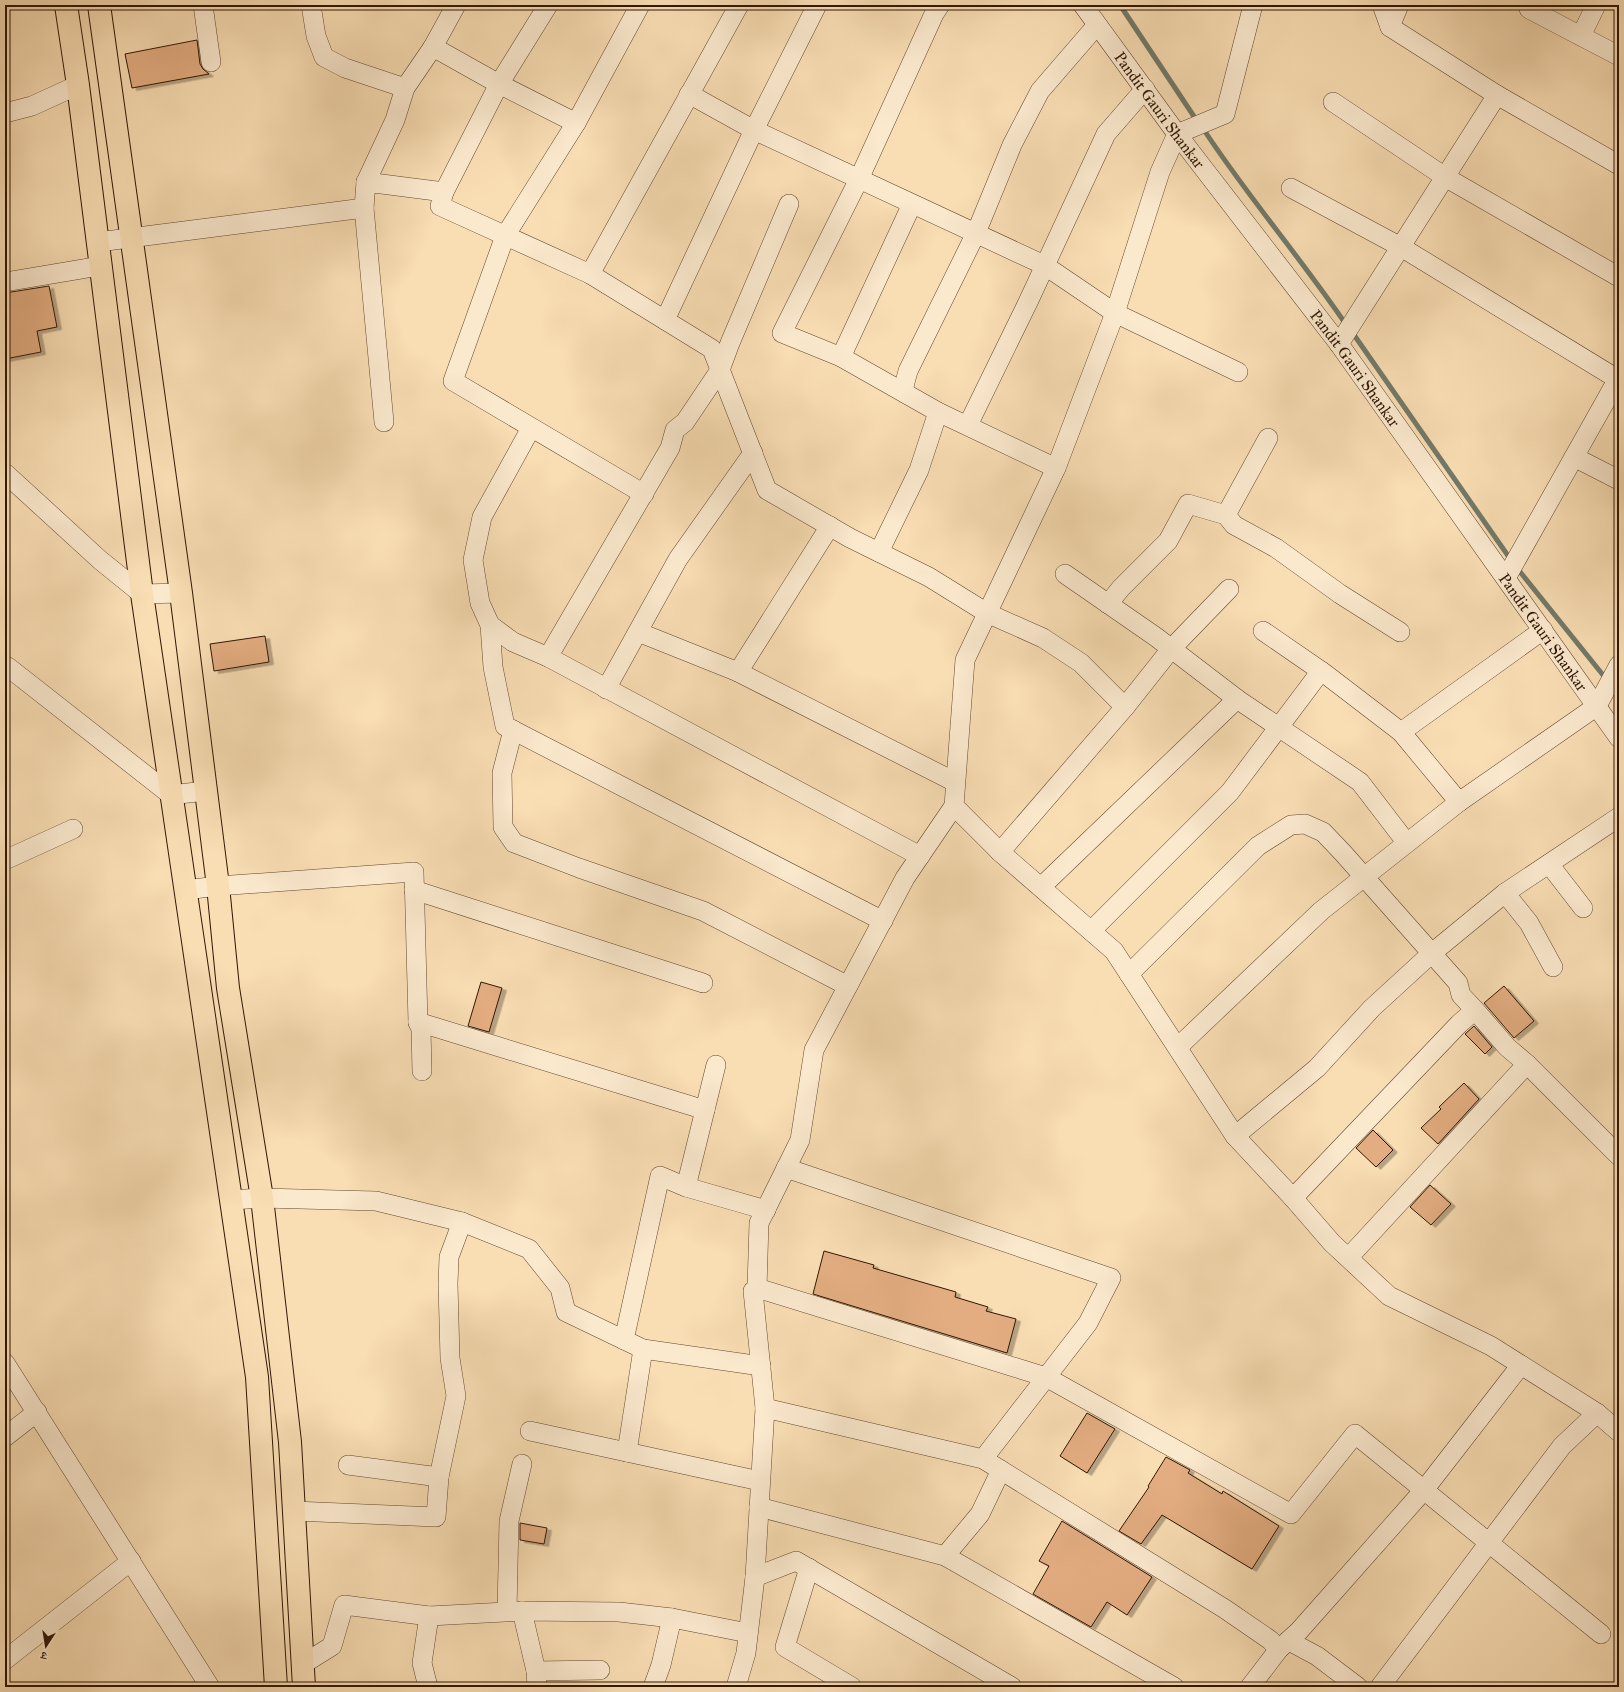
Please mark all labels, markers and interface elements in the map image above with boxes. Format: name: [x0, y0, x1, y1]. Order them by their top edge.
street label: Pandit Gauri Shankar: [1111, 48, 1209, 172]
street label: Pandit Gauri Shankar: [1306, 306, 1404, 430]
street label: Pandit Gauri Shankar: [1495, 569, 1592, 695]
north arrow: [26, 1626, 66, 1666]
text: उ: [39, 1648, 49, 1662]

